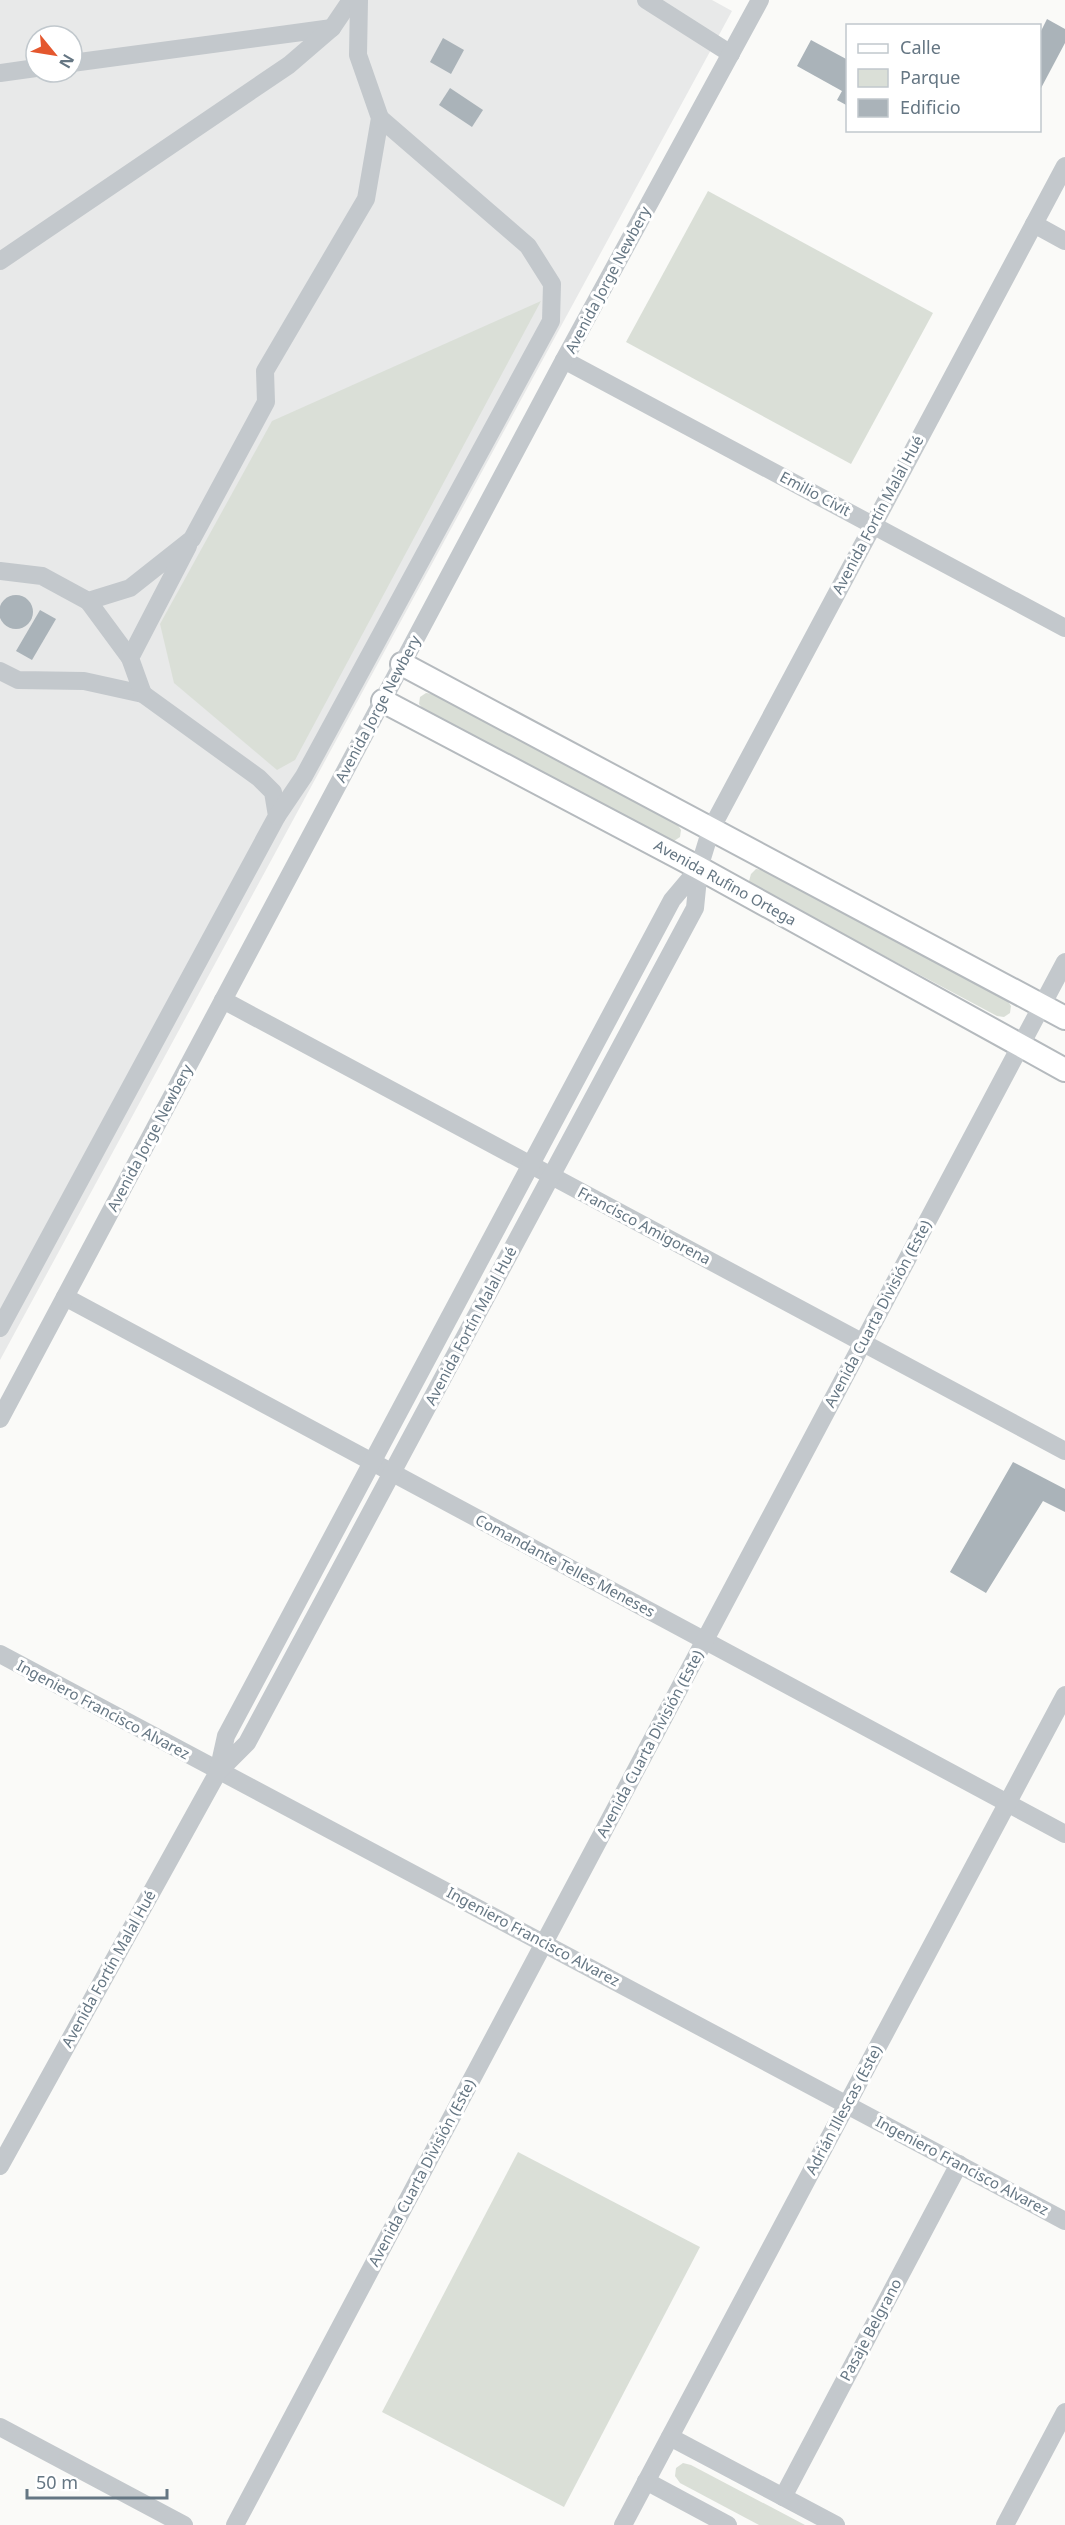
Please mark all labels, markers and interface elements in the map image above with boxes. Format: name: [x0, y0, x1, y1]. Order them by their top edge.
north arrow: [24, 24, 84, 84]
legend: [846, 24, 1041, 132]
text: Calle: [900, 35, 941, 59]
text: N: [54, 50, 80, 73]
text: Parque: [900, 65, 960, 89]
text: Edificio: [900, 95, 961, 119]
street label: Avenida Jorge Newbery: [560, 202, 655, 357]
street label: Avenida Fortín Malal Hué: [827, 432, 927, 597]
street label: Emilio Civit: [777, 466, 855, 520]
street label: Avenida Jorge Newbery: [330, 631, 425, 786]
street label: Avenida Rufino Ortega: [651, 835, 800, 930]
street label: Avenida Jorge Newbery: [102, 1060, 197, 1215]
street label: Francisco Amigorena: [575, 1182, 714, 1269]
street label: Avenida Cuarta División (Este): [819, 1216, 935, 1411]
street label: Avenida Fortín Malal Hué: [420, 1243, 520, 1408]
street label: Comandante Telles Meneses: [472, 1509, 659, 1621]
street label: Avenida Cuarta División (Este): [591, 1646, 707, 1841]
street label: Ingeniero Francisco Alvarez: [14, 1655, 193, 1763]
street label: Ingeniero Francisco Alvarez: [444, 1882, 623, 1990]
street label: Avenida Fortín Malal Hué: [57, 1886, 160, 2051]
street label: Adrián Illescas (Este): [800, 2041, 886, 2178]
street label: Avenida Cuarta División (Este): [363, 2075, 479, 2270]
street label: Ingeniero Francisco Alvarez: [873, 2111, 1052, 2219]
street label: Pasaje Belgrano: [835, 2275, 906, 2384]
scale bar: [27, 2462, 166, 2500]
text: 50 m: [36, 2470, 78, 2494]

